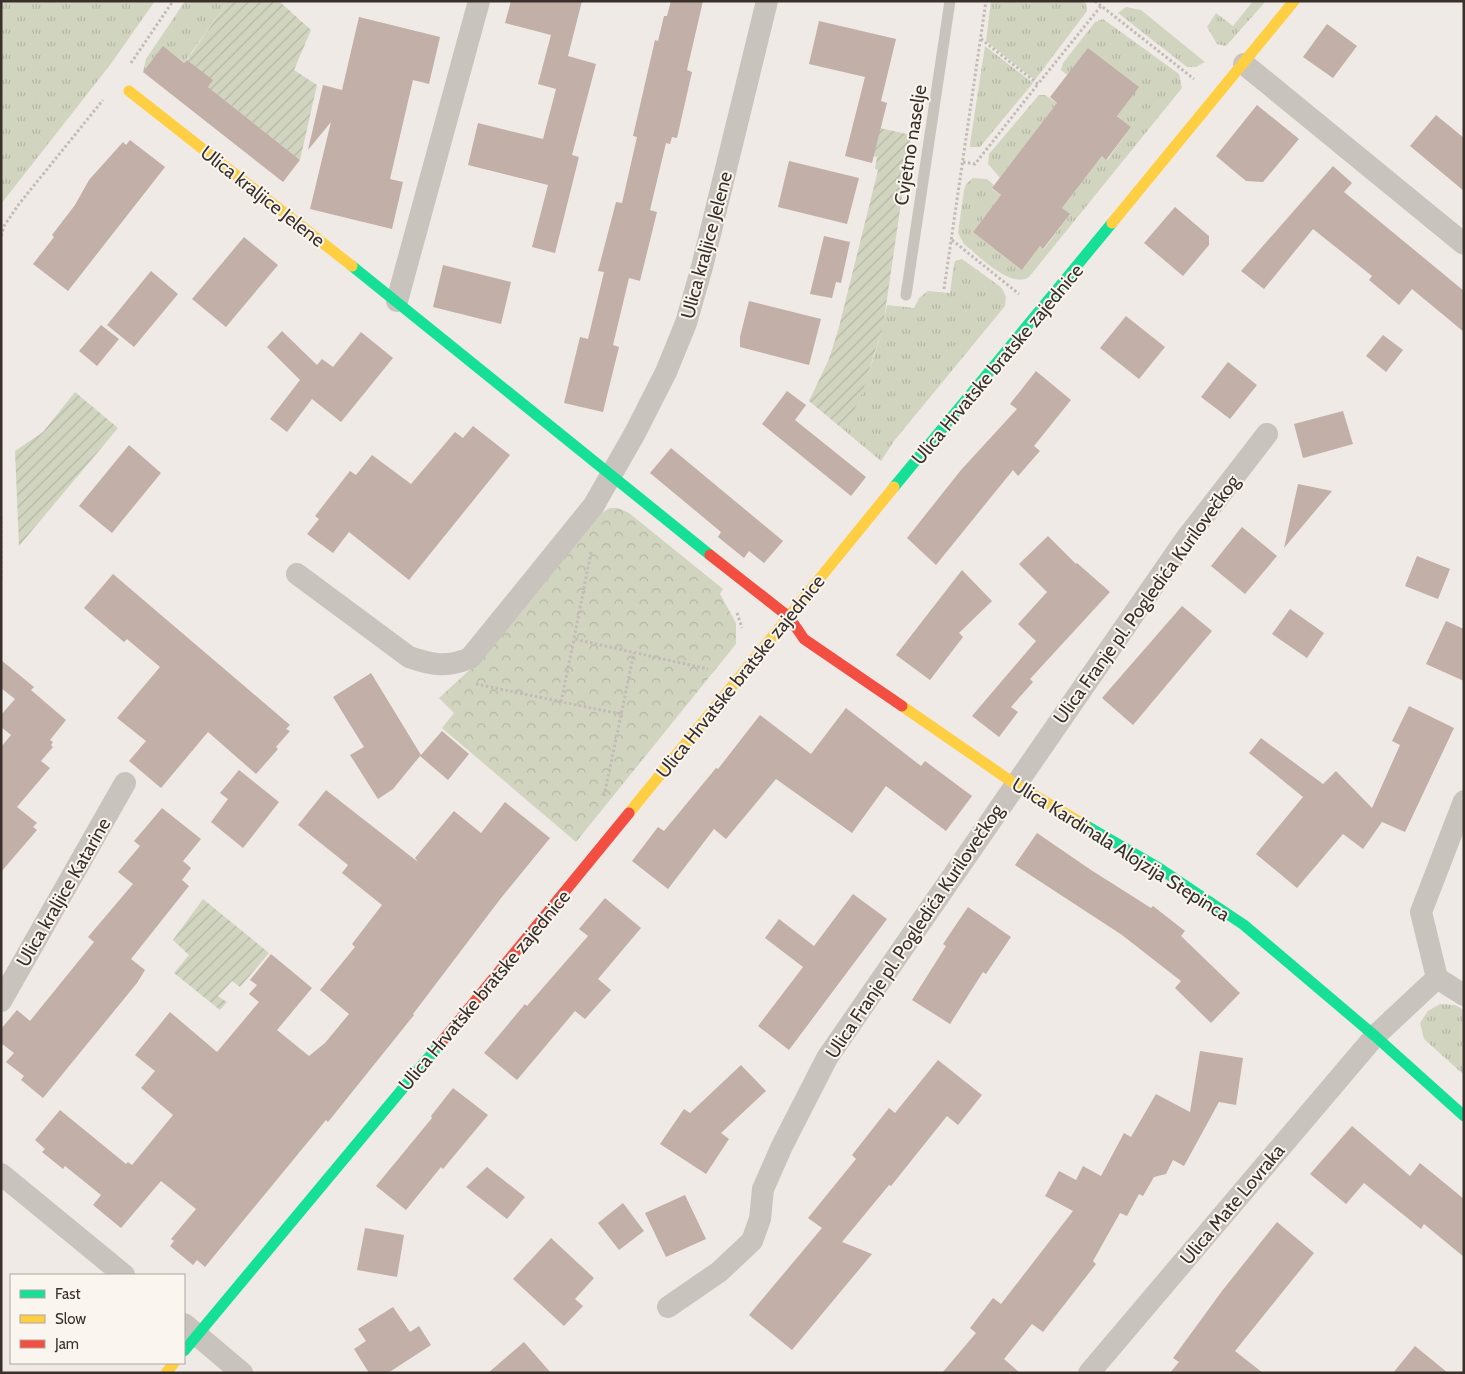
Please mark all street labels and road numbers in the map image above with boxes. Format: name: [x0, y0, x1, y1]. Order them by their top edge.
street label: Cvjetno naselje: [890, 83, 931, 207]
street label: Ulica kraljice Jelene: [196, 141, 330, 252]
street label: Ulica kraljice Jelene: [676, 169, 737, 321]
street label: Ulica Hrvatske bratske zajednice: [907, 259, 1088, 469]
street label: Ulica Franje pl. Pogledića Kurilovečkog: [1048, 470, 1245, 728]
street label: Ulica Hrvatske bratske zajednice: [651, 570, 830, 783]
street label: Ulica Kardinala Alojzija Stepinca: [1008, 773, 1234, 926]
street label: Ulica Franje pl. Pogledića Kurilovečkog: [820, 799, 1009, 1063]
street label: Ulica kraljice Katarine: [11, 813, 116, 971]
street label: Ulica Hrvatske bratske zajednice: [394, 885, 575, 1095]
street label: Ulica Mate Lovraka: [1175, 1139, 1289, 1269]

